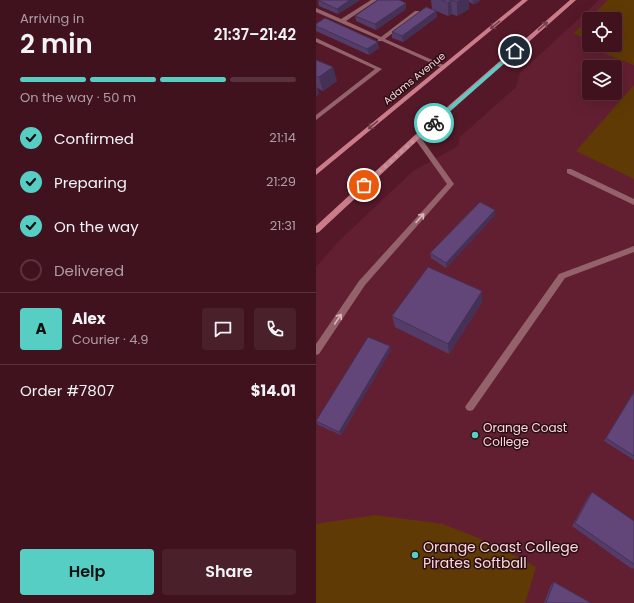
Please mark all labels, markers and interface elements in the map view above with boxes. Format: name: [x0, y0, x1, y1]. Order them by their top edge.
text: Arriving in: [20, 9, 84, 28]
map controls: [582, 12, 622, 100]
button: locate: [582, 12, 622, 52]
one-way arrow: [490, 20, 500, 29]
one-way arrow: [538, 22, 548, 31]
text: 21:37–21:42: [214, 24, 296, 45]
text: 2 min: [20, 26, 93, 62]
pin: [498, 34, 532, 68]
icon: home: [504, 40, 526, 62]
street label: Adams Avenue: [380, 49, 449, 108]
button: layers: [582, 60, 622, 100]
text: On the way · 50 m: [20, 88, 136, 107]
courier: [414, 103, 454, 143]
icon: bike: [423, 112, 445, 134]
one-way arrow: [368, 121, 378, 130]
icon: check: [20, 127, 42, 149]
text: Confirmed: [54, 128, 134, 149]
text: 21:14: [269, 128, 296, 147]
pin: [347, 168, 381, 202]
icon: check: [20, 171, 42, 193]
text: Preparing: [54, 172, 127, 193]
text: 21:29: [266, 172, 296, 191]
icon: bag: [353, 174, 375, 196]
one-way arrow: [415, 213, 425, 223]
icon: check: [20, 215, 42, 237]
text: On the way: [54, 216, 139, 237]
text: 21:31: [270, 216, 296, 235]
text: Delivered: [54, 260, 124, 281]
text: Alex: [72, 308, 106, 329]
button: chat: [202, 308, 244, 350]
button: phone: [254, 308, 296, 350]
one-way arrow: [334, 313, 342, 324]
text: A: [35, 318, 47, 339]
text: Courier · 4.9: [72, 330, 148, 349]
text: Order #7807: [20, 380, 114, 401]
text: $14.01: [251, 380, 296, 401]
place label: Orange Coast College: [483, 419, 567, 450]
marker: Orange Coast College: [470, 430, 480, 440]
place label: Orange Coast College Pirates Softball: [423, 537, 579, 573]
button: Help: [20, 549, 154, 595]
button: Share: [162, 549, 296, 595]
marker: Orange Coast College Pirates Softball: [410, 550, 420, 560]

